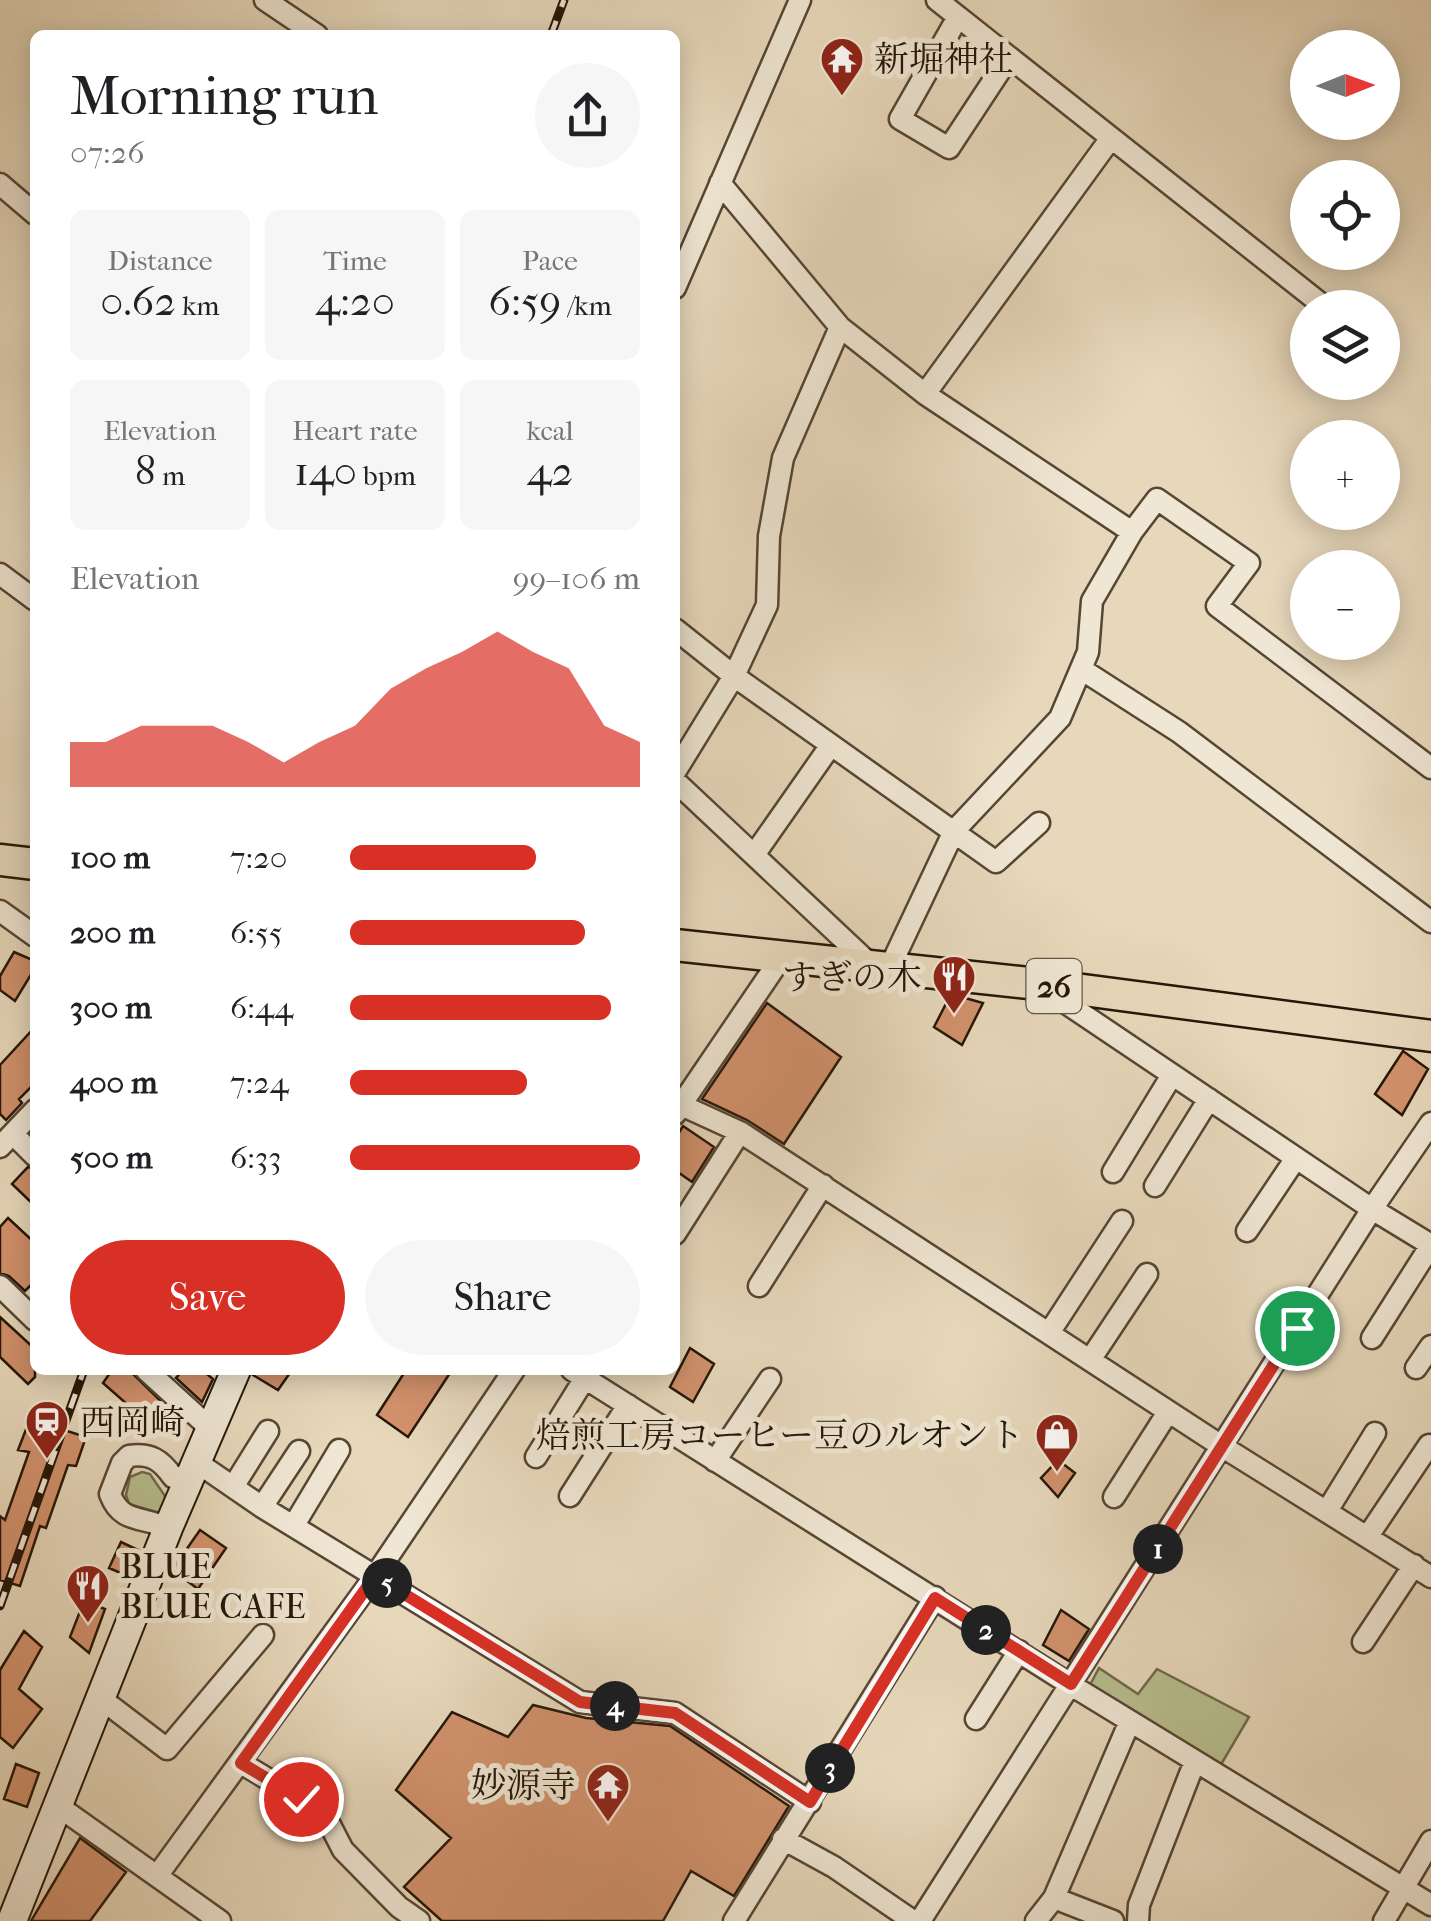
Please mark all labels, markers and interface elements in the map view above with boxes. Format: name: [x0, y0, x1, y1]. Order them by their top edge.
north arrow: [1290, 30, 1400, 140]
map controls: [1290, 30, 1400, 660]
temple icon: 新堀神社: [819, 36, 865, 97]
place label: 新堀神社: [874, 39, 1014, 80]
button: share: [535, 63, 640, 168]
text: Morning run: [70, 64, 378, 128]
text: 07:26: [70, 134, 145, 171]
button: locate: [1290, 160, 1400, 270]
text: Distance: [107, 244, 213, 277]
text: Time: [323, 244, 387, 277]
text: Pace: [522, 244, 578, 277]
text: 0.62: [100, 277, 176, 326]
text: 4:20: [315, 277, 395, 326]
text: 6:59: [488, 277, 561, 326]
text: km: [176, 289, 220, 322]
text: /km: [561, 289, 612, 322]
button: layers: [1290, 290, 1400, 400]
text: Elevation: [103, 414, 217, 447]
text: Heart rate: [292, 414, 418, 447]
text: kcal: [526, 414, 574, 447]
button: +: [1290, 420, 1400, 530]
text: 8: [135, 447, 156, 496]
text: 140: [294, 447, 357, 496]
text: 42: [527, 447, 573, 496]
text: m: [156, 459, 185, 492]
text: bpm: [357, 459, 416, 492]
button: −: [1290, 550, 1400, 660]
text: Elevation: [70, 560, 199, 597]
text: 99–106 m: [513, 560, 640, 597]
text: 100 m: [70, 839, 150, 876]
text: 7:20: [230, 839, 287, 876]
text: 200 m: [70, 914, 155, 951]
text: 6:55: [230, 914, 283, 951]
restaurant icon: すぎの木: [931, 954, 977, 1015]
place label: すぎの木: [782, 957, 922, 998]
road number: 26: [1026, 959, 1082, 1013]
text: 300 m: [70, 989, 152, 1026]
text: 6:44: [230, 989, 293, 1026]
text: 400 m: [70, 1064, 158, 1101]
text: 7:24: [230, 1064, 289, 1101]
text: 500 m: [70, 1139, 153, 1176]
text: 6:33: [230, 1139, 281, 1176]
button: Save: [70, 1240, 345, 1355]
button: Share: [365, 1240, 640, 1355]
pin: [1255, 1286, 1340, 1371]
icon: arrive: [1270, 1301, 1325, 1356]
station icon: 西岡崎: [24, 1399, 70, 1460]
place label: 西岡崎: [80, 1402, 185, 1443]
shop icon: 焙煎工房コーヒー豆のルオント: [1034, 1412, 1080, 1473]
place label: 焙煎工房コーヒー豆のルオント: [535, 1415, 1024, 1456]
pin: 1: [1133, 1524, 1183, 1574]
text: 1: [1153, 1532, 1163, 1565]
place label: BLUE BLUE CAFE: [120, 1546, 306, 1627]
pin: 5: [362, 1558, 412, 1608]
restaurant icon: BLUE BLUE CAFE: [65, 1563, 111, 1624]
text: 5: [381, 1566, 393, 1599]
pin: 2: [961, 1605, 1011, 1655]
text: 2: [979, 1613, 993, 1646]
pin: 4: [590, 1681, 640, 1731]
text: 4: [607, 1689, 623, 1722]
pin: 3: [805, 1743, 855, 1793]
text: 3: [824, 1751, 836, 1784]
pin: [259, 1757, 344, 1842]
temple icon: 妙源寺: [585, 1762, 631, 1823]
place label: 妙源寺: [471, 1765, 576, 1806]
icon: check: [274, 1772, 329, 1827]

